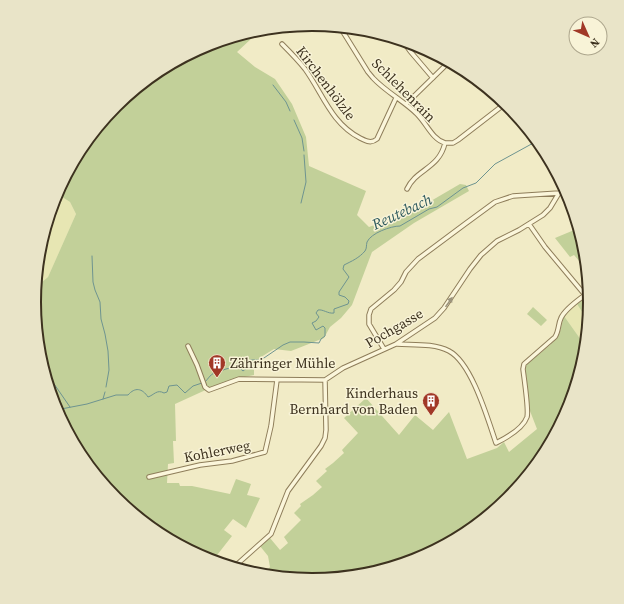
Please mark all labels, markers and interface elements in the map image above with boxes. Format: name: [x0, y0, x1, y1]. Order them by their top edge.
north arrow: [568, 16, 608, 56]
text: N: [587, 35, 603, 51]
street label: Kirchenhölzle: [292, 42, 360, 124]
street label: Schlehenrain: [368, 54, 441, 127]
water label: Reutebach: [367, 188, 435, 235]
one-way arrow: [445, 296, 453, 307]
street label: Pochgasse: [361, 303, 427, 353]
building icon: Zähringer Mühle: [207, 353, 227, 378]
place label: Zähringer Mühle: [230, 353, 336, 373]
place label: Kinderhaus Bernhard von Baden: [289, 383, 419, 419]
building icon: Kinderhaus Bernhard von Baden: [421, 391, 441, 416]
street label: Kohlerweg: [182, 435, 252, 467]

